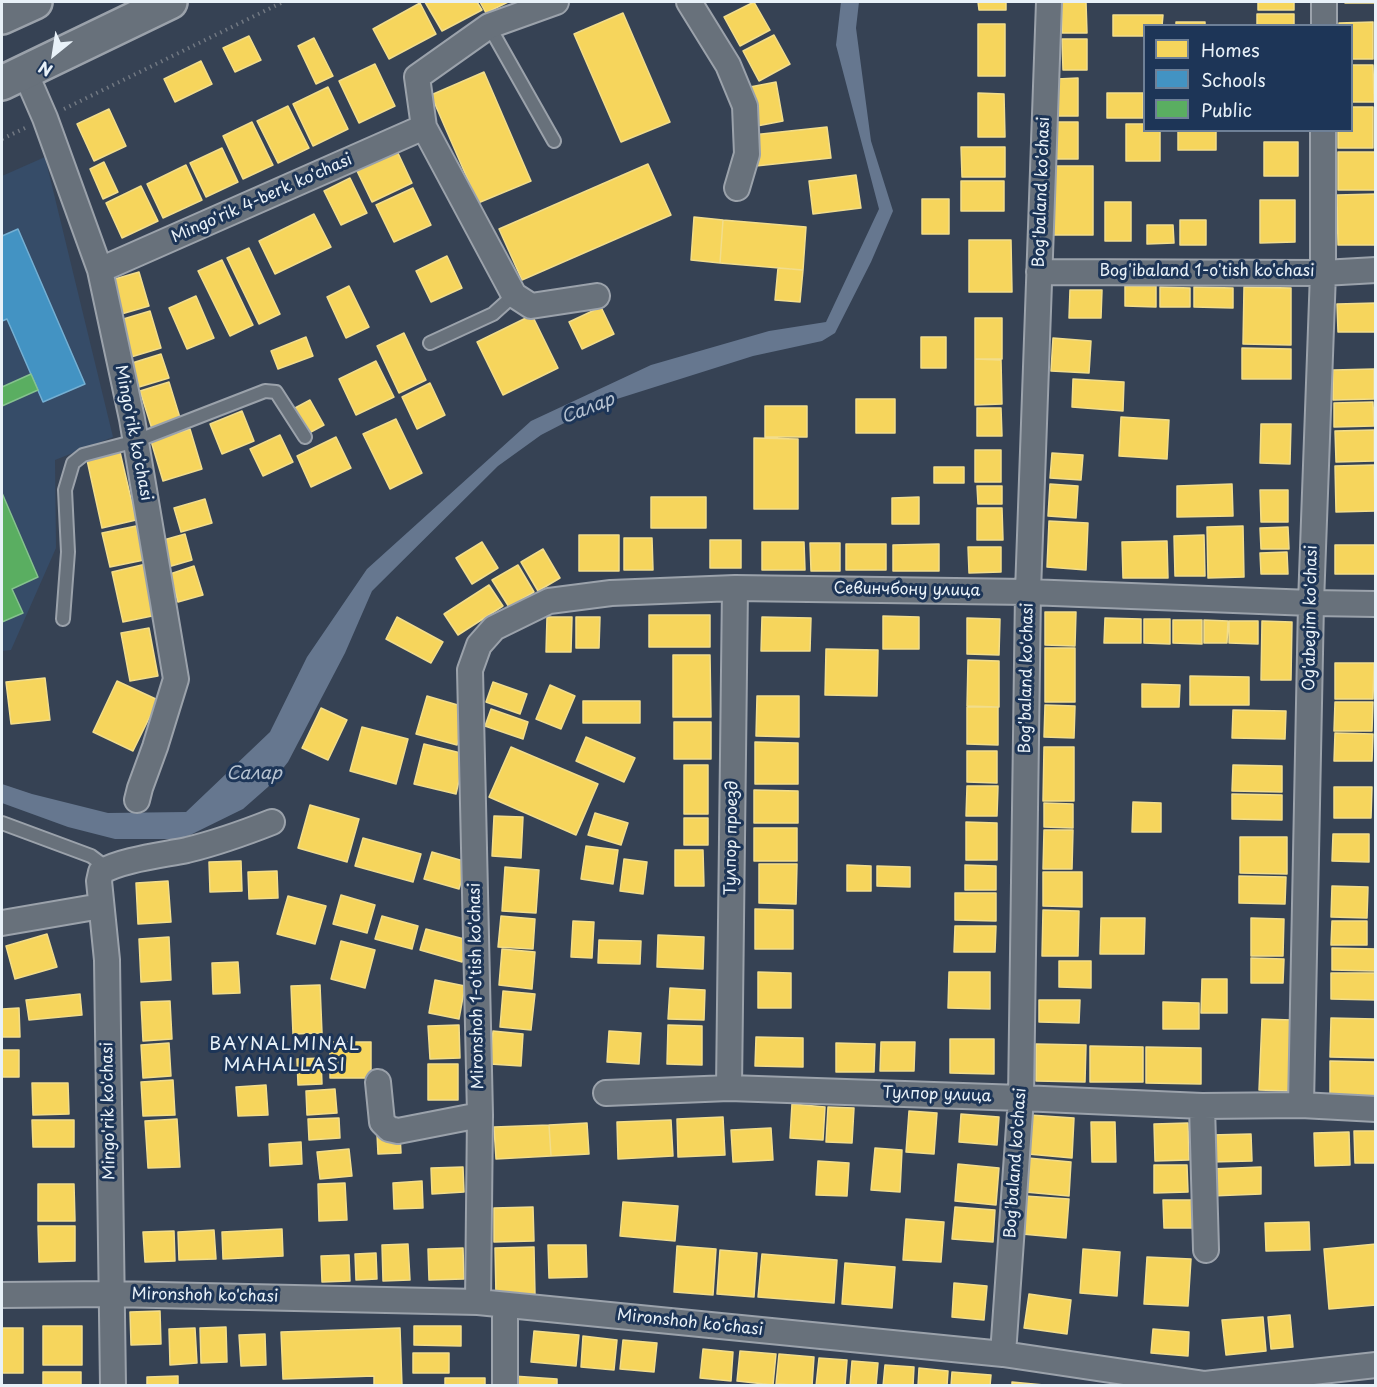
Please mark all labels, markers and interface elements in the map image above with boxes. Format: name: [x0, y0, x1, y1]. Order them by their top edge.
north arrow: [24, 24, 84, 84]
legend: [1143, 24, 1353, 132]
text: Homes: [1201, 36, 1259, 63]
text: N: [34, 56, 56, 83]
text: Schools: [1201, 66, 1266, 93]
text: Public: [1201, 96, 1252, 123]
street label: Bog'baland ko'chasi: [1030, 116, 1054, 268]
street label: Mingo'rik 4-berk ko'chasi: [169, 150, 355, 248]
street label: Bog'ibaland 1-o'tish ko'chasi: [1099, 262, 1315, 282]
street label: Mingo'rik ko'chasi: [110, 363, 156, 503]
water label: Салар: [558, 389, 618, 429]
street label: Og'abegim ko'chasi: [1300, 545, 1322, 691]
street label: Севинчбону улица: [833, 579, 981, 601]
street label: Bog'baland ko'chasi: [1016, 603, 1038, 753]
water label: Салар: [226, 763, 282, 785]
street label: Тулпор проезд: [721, 780, 743, 896]
street label: Mironshoh 1-o'tish ko'chasi: [466, 883, 488, 1089]
district label: BAYNALMINAL MAHALLASI: [209, 1034, 361, 1076]
street label: Mingo'rik ko'chasi: [98, 1042, 120, 1180]
street label: Тулпор улица: [882, 1084, 992, 1106]
street label: Bog'baland ko'chasi: [1001, 1087, 1031, 1239]
street label: Mironshoh ko'chasi: [131, 1285, 279, 1307]
street label: Mironshoh ko'chasi: [616, 1306, 764, 1340]

